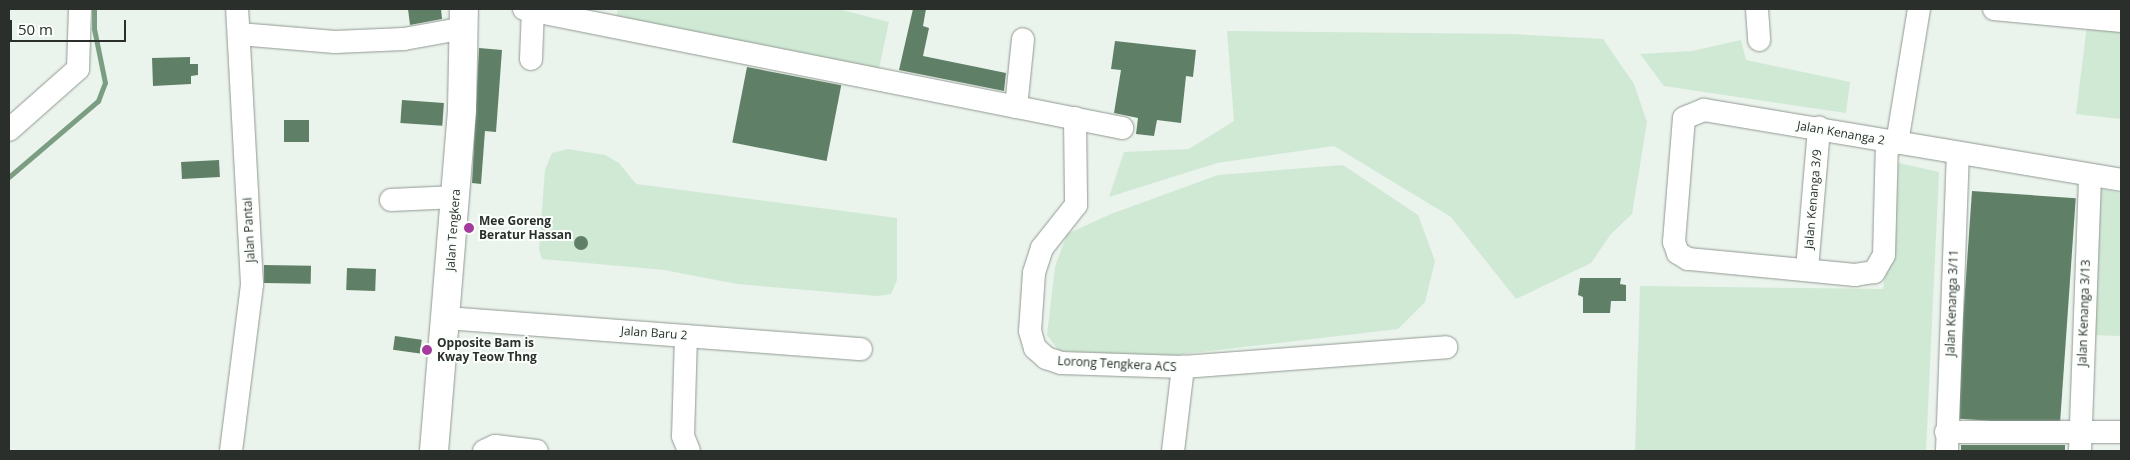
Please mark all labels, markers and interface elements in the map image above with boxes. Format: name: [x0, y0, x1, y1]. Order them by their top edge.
scale bar: [12, 10, 129, 42]
text: 50 m: [18, 19, 53, 39]
street label: Jalan Kenanga 2: [1796, 118, 1886, 148]
street label: Jalan Kenanga 3/9: [1801, 149, 1825, 249]
street label: Jalan Tengkera: [443, 189, 463, 271]
street label: Jalan Pantai: [240, 197, 258, 263]
place label: Mee Goreng Beratur Hassan: [479, 214, 572, 242]
marker: Mee Goreng Beratur Hassan: [463, 222, 475, 234]
street label: Jalan Kenanga 3/11: [1943, 249, 1961, 357]
street label: Jalan Kenanga 3/13: [2075, 259, 2093, 367]
street label: Jalan Baru 2: [620, 323, 688, 343]
place label: Opposite Bam is Kway Teow Thng: [437, 336, 537, 364]
marker: Opposite Bam is Kway Teow Thng: [421, 344, 433, 356]
street label: Lorong Tengkera ACS: [1057, 354, 1177, 374]

